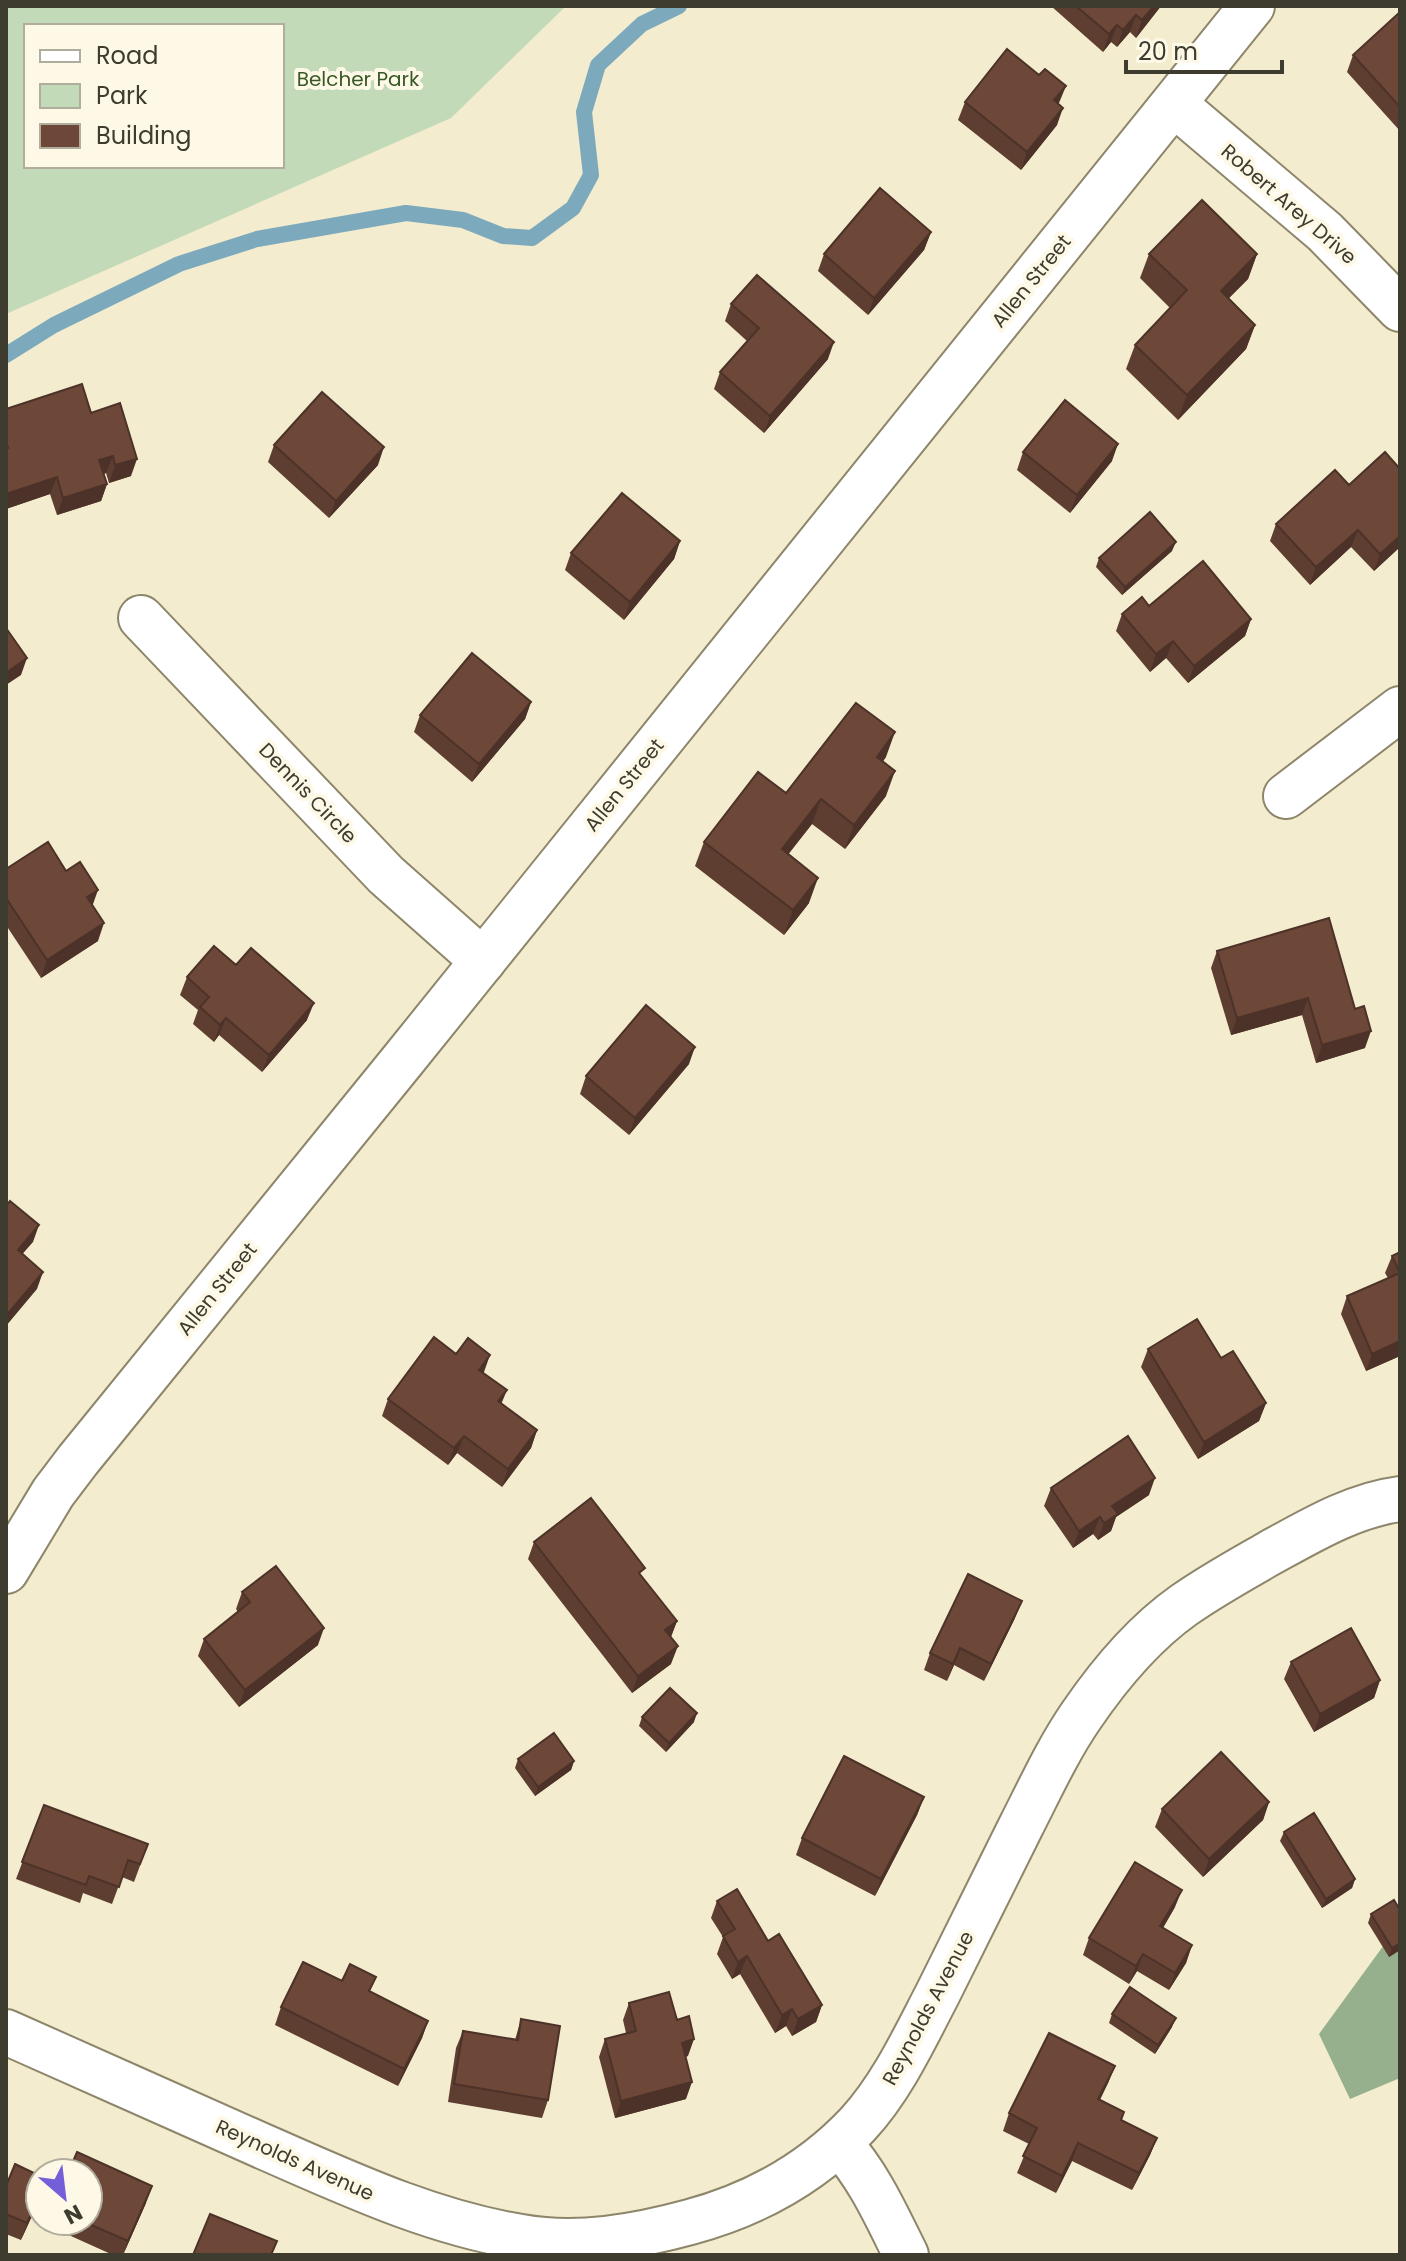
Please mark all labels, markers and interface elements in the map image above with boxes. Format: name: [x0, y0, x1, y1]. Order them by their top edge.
legend: [24, 24, 284, 168]
scale bar: [1126, 24, 1282, 74]
text: 20 m: [1138, 35, 1198, 68]
text: Road: [96, 39, 158, 72]
park label: Belcher Park: [297, 65, 420, 93]
text: Park: [96, 79, 148, 112]
text: Building: [96, 119, 192, 152]
street label: Robert Arey Drive: [1215, 137, 1363, 271]
street label: Allen Street: [985, 229, 1077, 333]
street label: Allen Street: [578, 733, 670, 837]
street label: Dennis Circle: [253, 736, 363, 850]
street label: Allen Street: [171, 1237, 263, 1341]
street label: Reynolds Avenue: [876, 1926, 980, 2090]
street label: Reynolds Avenue: [211, 2112, 379, 2208]
north arrow: [24, 2157, 104, 2237]
text: N: [59, 2197, 88, 2232]

